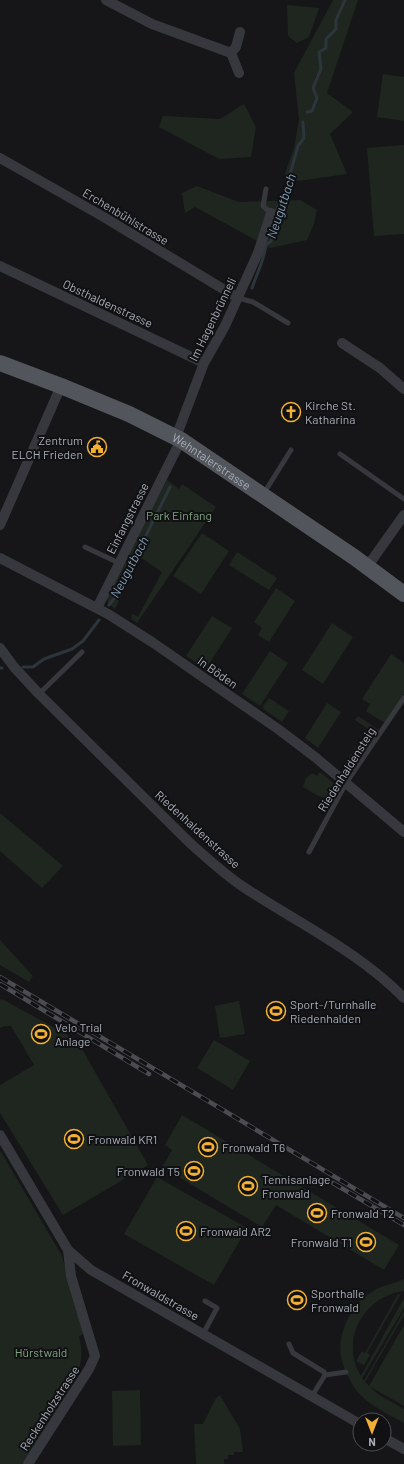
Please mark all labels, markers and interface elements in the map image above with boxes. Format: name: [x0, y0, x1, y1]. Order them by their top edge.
water label: Neugutbach: [263, 171, 299, 240]
street label: Erchenbühlstrasse: [81, 185, 171, 247]
street label: Im Hagenbrünneli: [186, 275, 238, 363]
street label: Obsthaldenstrasse: [61, 276, 155, 330]
place label: Kirche St. Katharina: [305, 398, 356, 426]
church icon: Kirche St. Katharina: [280, 401, 302, 423]
street label: Wehntalerstrasse: [170, 430, 254, 492]
place label: Zentrum ELCH Frieden: [12, 433, 83, 461]
public building icon: Zentrum ELCH Frieden: [86, 436, 108, 458]
street label: Einfangstrasse: [103, 480, 151, 556]
park label: Park Einfang: [146, 508, 212, 522]
water label: Neugutbach: [106, 533, 152, 600]
street label: In Böden: [195, 653, 241, 691]
street label: Riedenhaldensteig: [314, 724, 378, 814]
street label: Riedenhaldenstrasse: [153, 787, 243, 871]
place label: Sport-/Turnhalle Riedenhalden: [290, 997, 376, 1025]
sports icon: Sport-/Turnhalle Riedenhalden: [265, 1000, 287, 1022]
place label: Velo Trial Anlage: [55, 1020, 102, 1048]
sports icon: Velo Trial Anlage: [30, 1023, 52, 1045]
sports icon: Fronwald KR1: [63, 1128, 85, 1150]
place label: Fronwald KR1: [88, 1132, 157, 1146]
sports icon: Fronwald T6: [197, 1136, 219, 1158]
place label: Fronwald T6: [222, 1140, 285, 1154]
sports icon: Fronwald T5: [183, 1160, 205, 1182]
place label: Fronwald T5: [117, 1164, 180, 1178]
place label: Tennisanlage Fronwald: [262, 1172, 330, 1200]
sports icon: Tennisanlage Fronwald: [237, 1175, 259, 1197]
sports icon: Fronwald T2: [306, 1202, 328, 1224]
place label: Fronwald T2: [331, 1206, 395, 1220]
sports icon: Fronwald AR2: [175, 1220, 197, 1242]
place label: Fronwald AR2: [200, 1224, 271, 1238]
sports icon: Fronwald T1: [355, 1231, 377, 1253]
place label: Fronwald T1: [291, 1235, 352, 1249]
street label: Fronwaldstrasse: [120, 1267, 202, 1323]
place label: Sporthalle Fronwald: [311, 1286, 365, 1314]
sports icon: Sporthalle Fronwald: [286, 1289, 308, 1311]
park label: Hürstwald: [15, 1345, 67, 1359]
street label: Reckenholzstrasse: [16, 1363, 82, 1453]
north arrow: [352, 1412, 392, 1452]
text: N: [368, 1436, 376, 1449]

